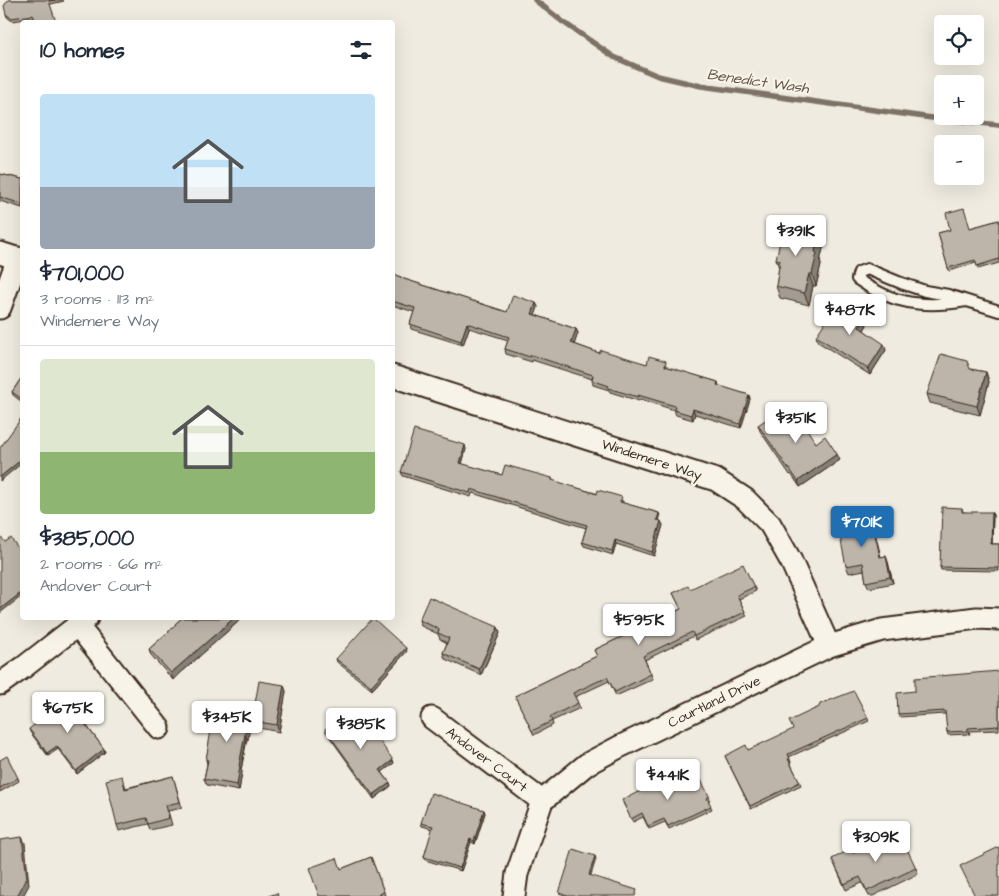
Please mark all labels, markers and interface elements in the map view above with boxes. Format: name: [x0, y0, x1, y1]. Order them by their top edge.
map controls: [934, 15, 984, 185]
button: locate: [934, 15, 984, 65]
text: 10 homes: [40, 36, 125, 65]
icon: filters: [347, 36, 375, 64]
water label: Benedict Wash: [706, 64, 811, 99]
button: +: [934, 75, 984, 125]
icon: home: [163, 126, 253, 216]
button: −: [934, 135, 984, 185]
pin: $391K: [761, 214, 831, 257]
text: $391K: [777, 220, 815, 242]
text: $701,000: [40, 259, 124, 288]
text: 3 rooms · 113 m²: [40, 288, 154, 310]
pin: $487K: [815, 294, 885, 336]
text: $487K: [825, 299, 875, 321]
text: Windemere Way: [40, 310, 159, 332]
icon: home: [163, 392, 253, 482]
pin: $351K: [761, 402, 831, 444]
text: $351K: [776, 407, 816, 429]
street label: Windemere Way: [599, 434, 705, 486]
pin: $701K: [827, 506, 897, 548]
text: $701K: [842, 511, 882, 533]
text: $385,000: [40, 524, 134, 553]
text: 2 rooms · 66 m²: [40, 553, 163, 575]
text: Andover Court: [40, 575, 151, 597]
pin: $595K: [604, 604, 674, 646]
text: $595K: [614, 609, 664, 631]
street label: Courtland Drive: [665, 671, 765, 733]
pin: $675K: [33, 692, 103, 734]
text: $675K: [43, 697, 93, 719]
pin: $345K: [192, 700, 262, 743]
text: $345K: [203, 706, 251, 728]
pin: $385K: [326, 708, 396, 750]
text: $385K: [337, 713, 385, 735]
street label: Andover Court: [441, 722, 532, 797]
pin: $441K: [633, 758, 703, 801]
text: $441K: [647, 764, 689, 786]
pin: $309K: [841, 820, 911, 863]
text: $309K: [853, 826, 899, 848]

